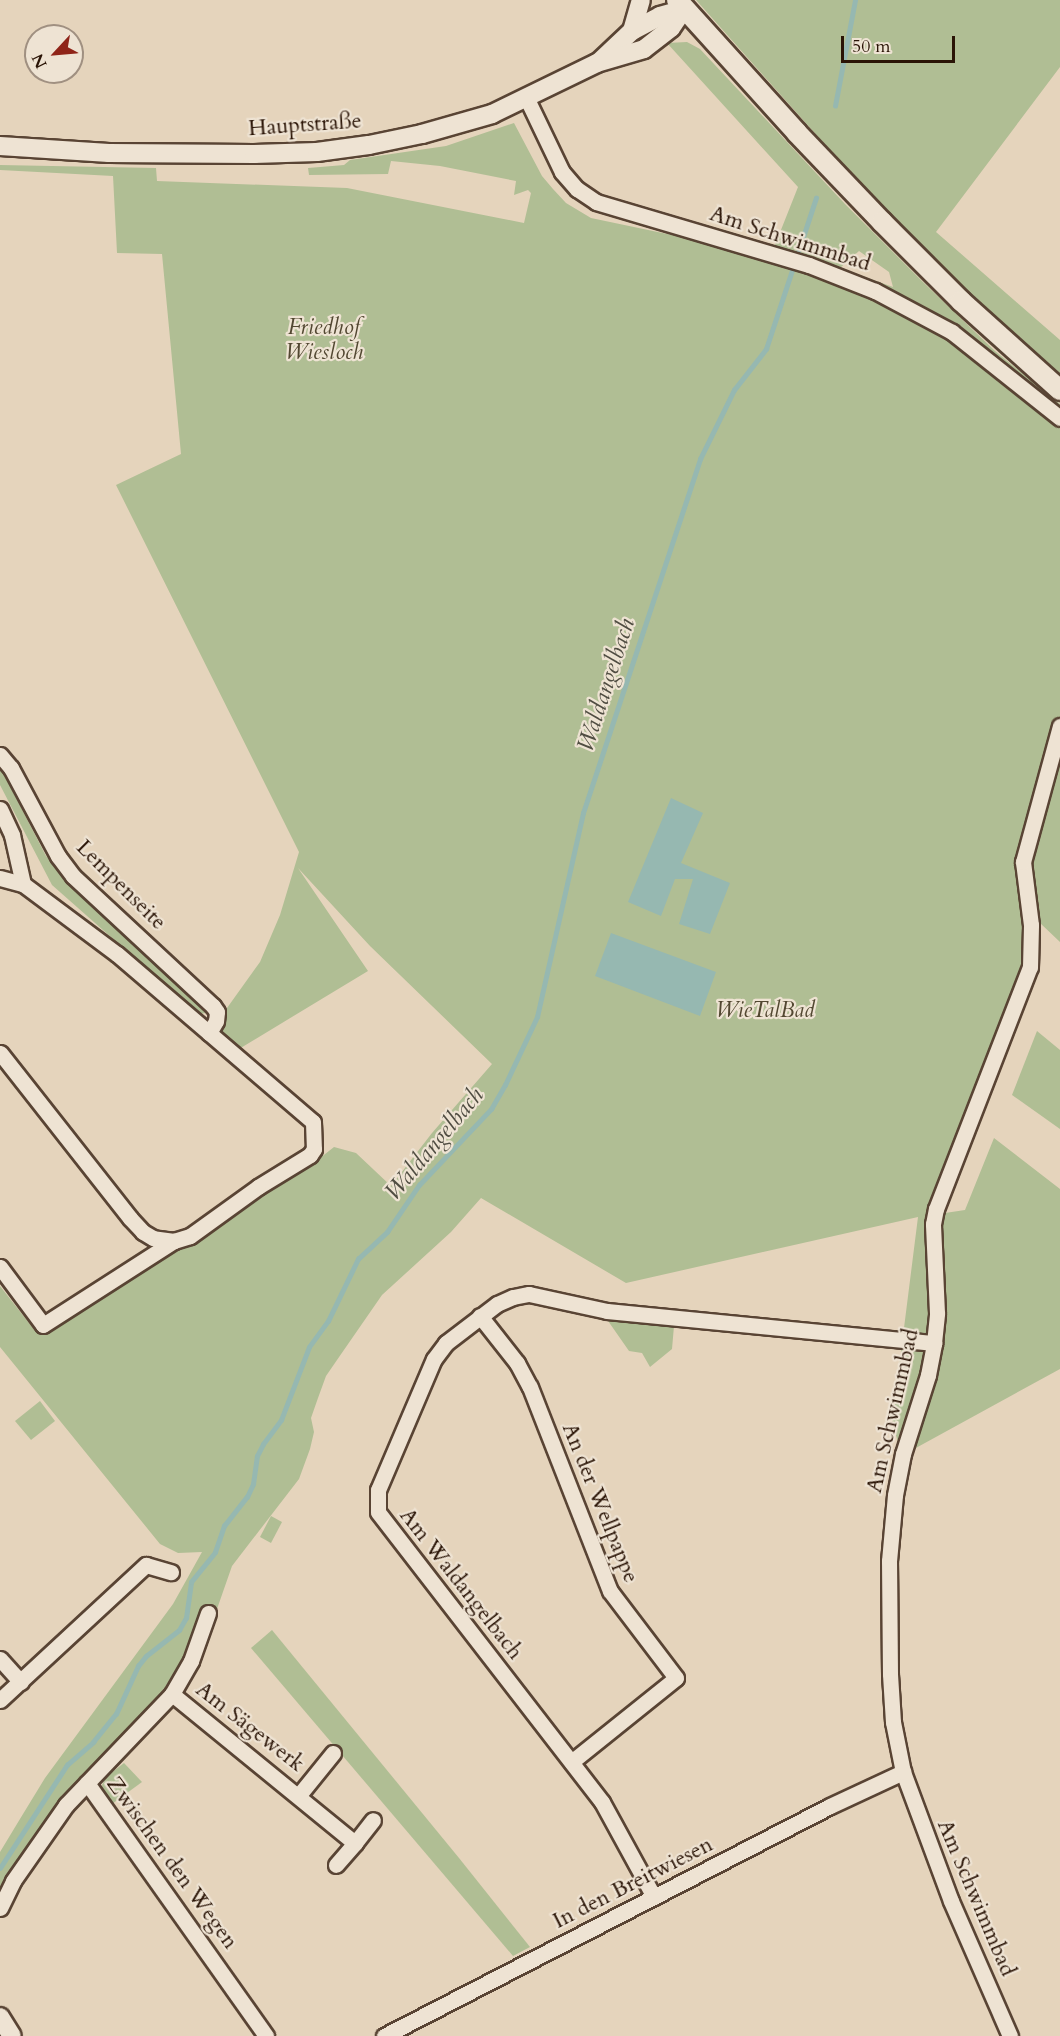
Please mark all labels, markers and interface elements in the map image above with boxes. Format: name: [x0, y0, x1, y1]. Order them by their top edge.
north arrow: [24, 24, 84, 84]
scale bar: [844, 24, 958, 62]
text: 50 m: [852, 34, 891, 59]
text: N: [27, 50, 53, 72]
street label: Hauptstraße: [247, 108, 363, 142]
street label: Am Schwimmbad: [706, 201, 874, 277]
park label: Friedhof Wiesloch: [285, 314, 363, 366]
water label: Waldangelbach: [571, 615, 641, 755]
street label: Lempenseite: [70, 834, 172, 936]
park label: WieTalBad: [715, 998, 815, 1024]
water label: Waldangelbach: [378, 1082, 490, 1206]
street label: Am Schwimmbad: [861, 1326, 925, 1496]
street label: An der Wellpappe: [556, 1419, 644, 1587]
street label: Am Waldangelbach: [394, 1503, 528, 1665]
street label: Am Sägewerk: [190, 1676, 310, 1778]
street label: Zwischen den Wegen: [101, 1772, 243, 1954]
street label: Am Schwimmbad: [931, 1816, 1021, 1980]
street label: In den Breitwiesen: [549, 1831, 717, 1935]

